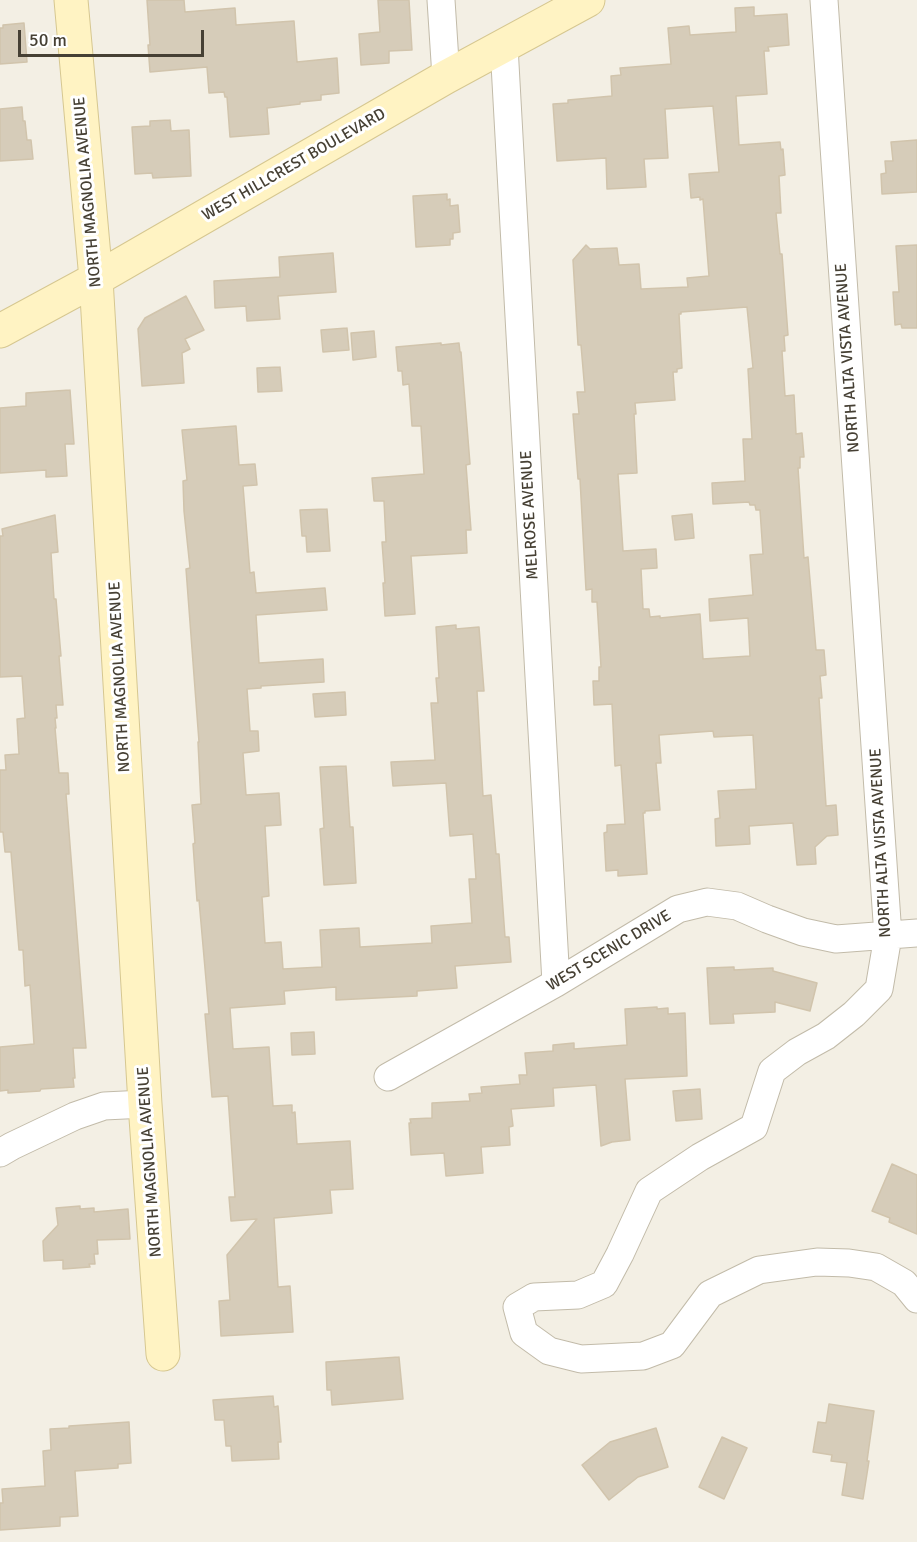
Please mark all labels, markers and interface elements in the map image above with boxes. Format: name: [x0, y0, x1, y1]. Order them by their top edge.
scale bar: [21, 18, 207, 56]
text: 50 m: [29, 29, 67, 51]
street label: NORTH MAGNOLIA AVENUE: [70, 96, 106, 288]
street label: WEST HILLCREST BOULEVARD: [199, 105, 389, 225]
street label: NORTH ALTA VISTA AVENUE: [832, 263, 864, 453]
street label: MELROSE AVENUE: [517, 450, 543, 580]
street label: NORTH MAGNOLIA AVENUE: [105, 581, 135, 773]
street label: NORTH ALTA VISTA AVENUE: [866, 748, 896, 938]
street label: WEST SCENIC DRIVE: [543, 906, 675, 996]
street label: NORTH MAGNOLIA AVENUE: [134, 1066, 166, 1258]

